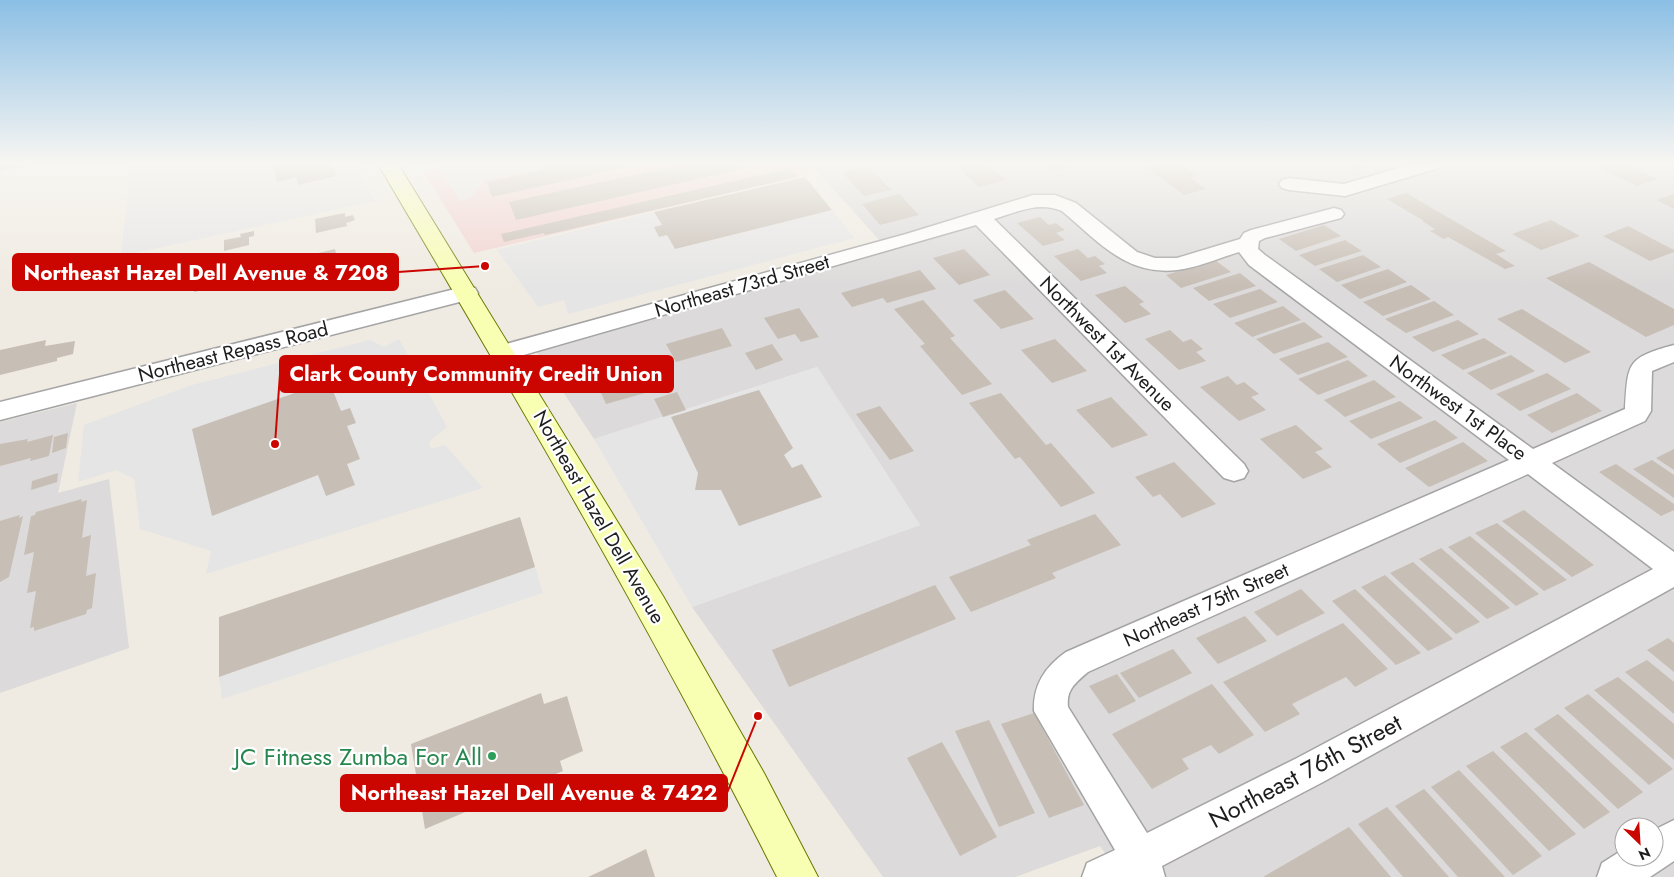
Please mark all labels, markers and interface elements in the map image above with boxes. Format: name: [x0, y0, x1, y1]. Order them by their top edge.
street label: Northeast 73rd Street: [651, 247, 833, 325]
callout: Northeast Hazel Dell Avenue & 7208: [13, 254, 398, 290]
text: Northeast Hazel Dell Avenue & 7208: [23, 258, 389, 288]
street label: Northwest 1st Avenue: [1033, 270, 1181, 418]
street label: Northeast Repass Road: [135, 314, 331, 390]
street label: Northwest 1st Place: [1383, 348, 1533, 468]
callout: Clark County Community Credit Union: [280, 356, 673, 392]
text: Clark County Community Credit Union: [289, 359, 663, 389]
street label: Northeast Hazel Dell Avenue: [526, 405, 672, 629]
street label: Northeast 75th Street: [1119, 555, 1293, 654]
street label: Northeast 76th Street: [1202, 705, 1408, 837]
place label: JC Fitness Zumba For All: [231, 739, 482, 774]
marker: JC Fitness Zumba For All: [486, 750, 498, 762]
callout: Northeast Hazel Dell Avenue & 7422: [341, 775, 727, 811]
text: Northeast Hazel Dell Avenue & 7422: [351, 778, 717, 808]
north arrow: [1614, 817, 1664, 867]
text: N: [1635, 842, 1654, 865]

